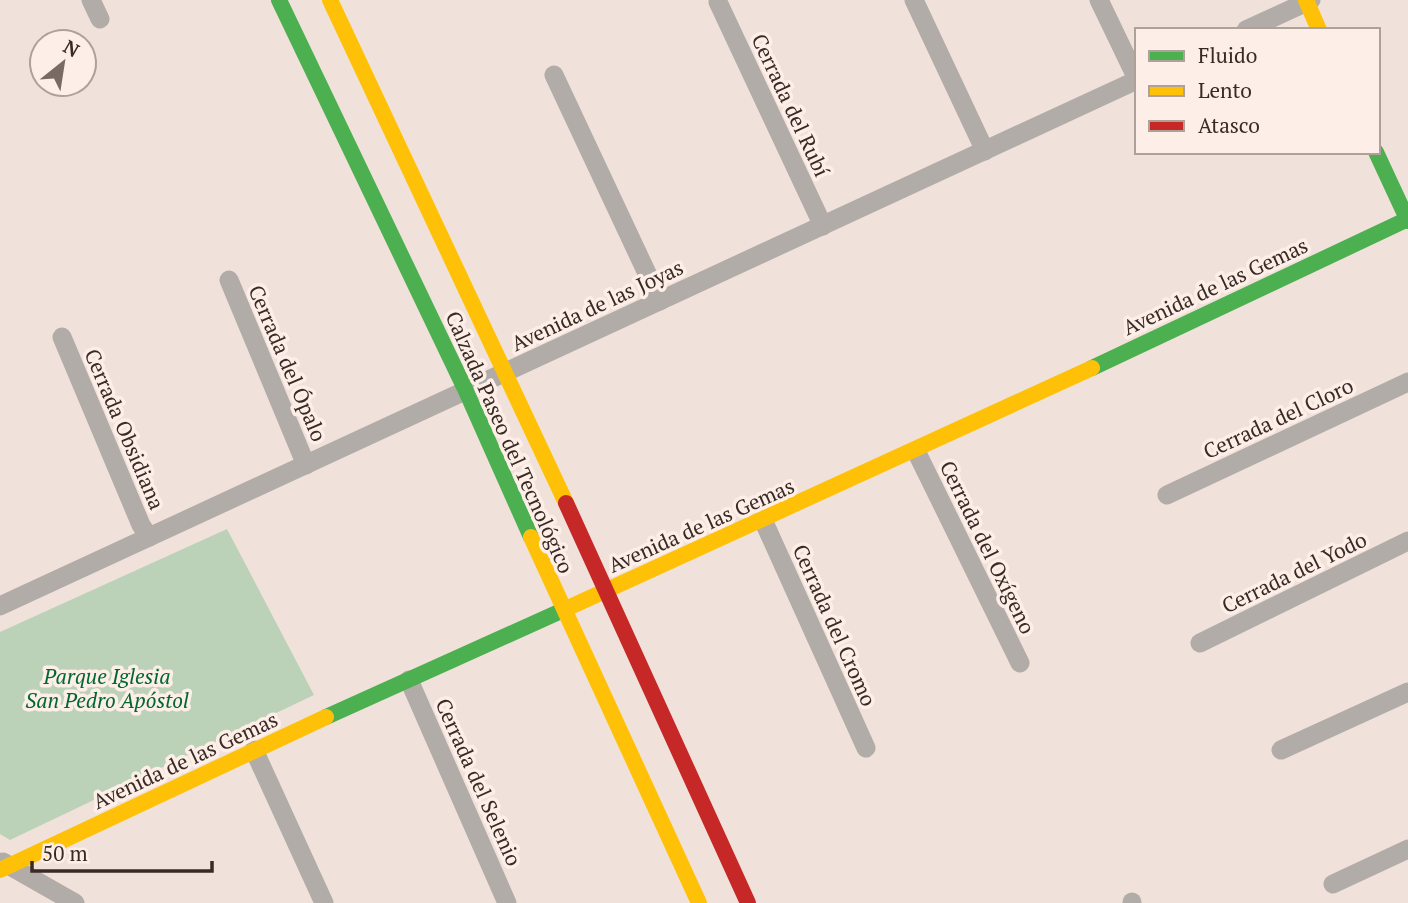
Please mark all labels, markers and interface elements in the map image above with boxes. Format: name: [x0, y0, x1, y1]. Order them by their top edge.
north arrow: [28, 28, 98, 98]
legend: [1135, 28, 1380, 154]
street label: Cerrada del Rubí: [746, 29, 837, 182]
text: N: [59, 33, 85, 63]
text: Fluido: [1198, 41, 1257, 69]
text: Lento: [1198, 76, 1252, 104]
text: Atasco: [1198, 111, 1260, 139]
street label: Avenida de las Gemas: [1118, 231, 1312, 341]
street label: Avenida de las Joyas: [506, 253, 688, 357]
street label: Cerrada del Ópalo: [242, 281, 334, 445]
street label: Calzada Paseo del Tecnológico: [439, 306, 581, 578]
street label: Cerrada Obsidiana: [79, 344, 172, 514]
street label: Cerrada del Cloro: [1198, 371, 1358, 465]
street label: Cerrada del Oxígeno: [934, 456, 1042, 638]
street label: Avenida de las Gemas: [603, 471, 799, 579]
street label: Cerrada del Yodo: [1217, 525, 1371, 619]
street label: Cerrada del Cromo: [787, 540, 883, 710]
park label: Parque Iglesia San Pedro Apóstol: [25, 662, 189, 714]
street label: Cerrada del Selenio: [430, 694, 528, 870]
street label: Avenida de las Gemas: [88, 705, 282, 815]
scale bar: [32, 830, 212, 874]
text: 50 m: [42, 839, 88, 867]

